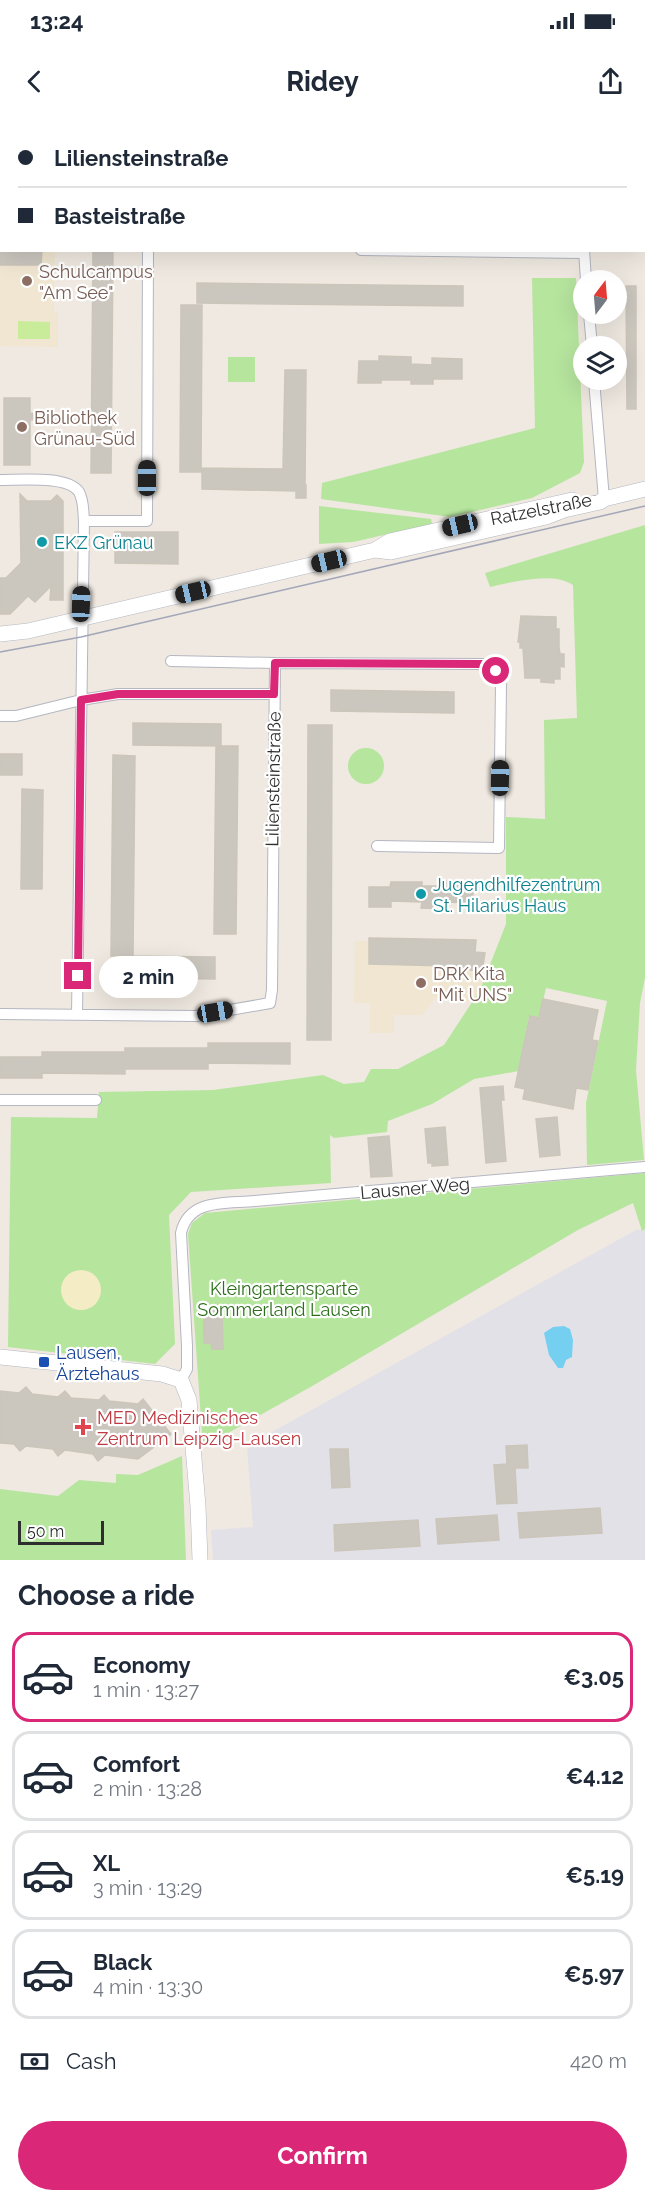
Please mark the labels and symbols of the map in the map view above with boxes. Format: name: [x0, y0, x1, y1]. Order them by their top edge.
place label: Schulcampus "Am See": [39, 261, 153, 303]
north arrow: [573, 270, 627, 324]
marker: Schulcampus "Am See": [20, 274, 34, 288]
place label: Bibliothek Grünau-Süd: [34, 407, 135, 449]
marker: Bibliothek Grünau-Süd: [15, 420, 29, 434]
car: [138, 460, 156, 496]
street label: Ratzelstraße: [489, 489, 594, 529]
car: [440, 512, 480, 538]
place label: EKZ Grünau: [54, 532, 153, 553]
marker: EKZ Grünau: [35, 535, 49, 549]
car: [309, 548, 349, 574]
car: [173, 579, 213, 605]
car: [71, 586, 91, 622]
route start: [482, 657, 509, 684]
street label: Liliensteinstraße: [261, 711, 285, 847]
car: [491, 760, 509, 796]
place label: Jugendhilfezentrum St. Hilarius Haus: [433, 874, 600, 916]
marker: Jugendhilfezentrum St. Hilarius Haus: [414, 887, 428, 901]
callout: 2 min: [99, 955, 198, 997]
route end: [64, 962, 91, 989]
place label: DRK Kita "Mit UNS": [433, 963, 512, 1005]
marker: DRK Kita "Mit UNS": [414, 976, 428, 990]
car: [196, 1000, 234, 1024]
street label: Lausner Weg: [359, 1173, 471, 1203]
park label: Kleingartensparte Sommerland Lausen: [197, 1278, 371, 1320]
place label: Lausen, Ärztehaus: [56, 1342, 140, 1384]
marker: Lausen, Ärztehaus: [37, 1355, 51, 1369]
place label: MED Medizinisches Zentrum Leipzig-Lausen: [97, 1407, 301, 1449]
marker: MED Medizinisches Zentrum Leipzig-Lausen: [74, 1418, 92, 1436]
scale bar: [18, 1518, 104, 1546]

